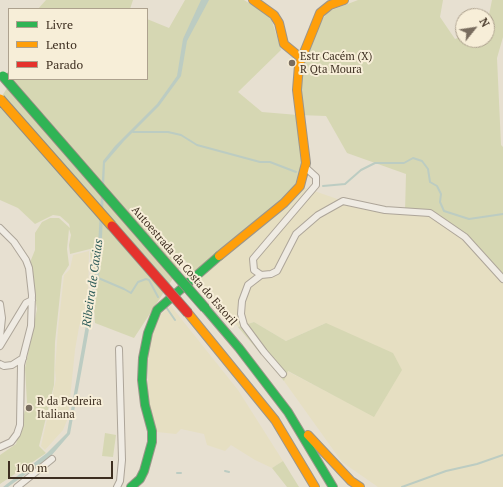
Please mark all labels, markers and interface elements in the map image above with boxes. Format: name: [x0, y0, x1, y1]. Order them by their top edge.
legend: [8, 8, 148, 80]
north arrow: [455, 8, 495, 48]
text: N: [476, 15, 493, 30]
text: Livre: [46, 17, 73, 32]
text: Lento: [46, 37, 77, 52]
place label: Estr Cacém (X) R Qta Moura: [300, 50, 372, 76]
text: Parado: [46, 57, 83, 72]
marker: Estr Cacém (X) R Qta Moura: [287, 58, 297, 68]
street label: Autoestrada da Costa do Estoril: [129, 204, 239, 328]
water label: Ribeira de Caxias: [80, 238, 106, 328]
place label: R da Pedreira Italiana: [37, 395, 102, 421]
marker: R da Pedreira Italiana: [24, 403, 34, 413]
scale bar: [10, 453, 115, 479]
text: 100 m: [15, 460, 47, 475]

